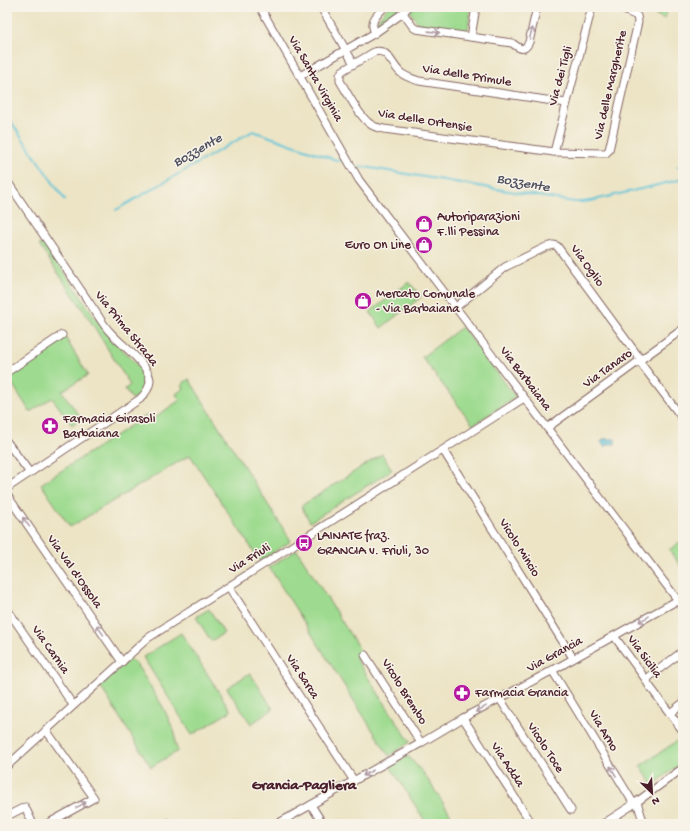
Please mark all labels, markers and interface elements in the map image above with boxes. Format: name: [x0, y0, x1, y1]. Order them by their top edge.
one-way arrow: [528, 26, 536, 39]
one-way arrow: [427, 28, 440, 36]
street label: Via delle Margherite: [591, 29, 631, 142]
street label: Via Santa Virginia: [284, 33, 346, 125]
street label: Via dei Tigli: [546, 44, 576, 109]
street label: Via delle Primule: [421, 61, 513, 90]
street label: Via delle Ortensie: [376, 106, 473, 136]
water label: Bozzente: [171, 130, 226, 172]
water label: Bozzente: [495, 171, 552, 197]
place label: Autoriparazioni F.lli Pessina: [436, 210, 520, 240]
shop icon: Autoriparazioni F.lli Pessina: [414, 214, 434, 234]
shop icon: Euro On Line: [414, 235, 434, 255]
place label: Euro On Line: [345, 238, 411, 253]
street label: Via Oglio: [566, 241, 607, 290]
place label: Mercato Comunale - Via Barbaiana: [376, 287, 475, 317]
street label: Via Prima Strada: [90, 288, 161, 370]
shop icon: Mercato Comunale - Via Barbaiana: [353, 291, 373, 311]
street label: Via Barbaiana: [495, 343, 554, 415]
street label: Via Tanaro: [580, 346, 636, 392]
place label: Farmacia Girasoli Barbaiana: [62, 412, 156, 442]
pharmacy icon: Farmacia Girasoli Barbaiana: [40, 416, 60, 436]
street label: Vicolo Mincio: [495, 515, 543, 580]
one-way arrow: [22, 517, 30, 528]
place label: LAINATE fraz. GRANCIA v. Friuli, 30: [317, 529, 430, 559]
street label: Via Val d'Ossola: [43, 532, 105, 612]
bus stop icon: LAINATE fraz. GRANCIA v. Friuli, 30: [294, 533, 314, 553]
street label: Via Friuli: [226, 540, 274, 578]
one-way arrow: [638, 616, 650, 624]
street label: Via Carnia: [27, 622, 72, 678]
one-way arrow: [96, 624, 104, 635]
street label: Via Sicilia: [623, 632, 665, 682]
street label: Via Grancia: [524, 633, 586, 677]
street label: Via Sarca: [282, 651, 322, 703]
street label: Vicolo Brembo: [377, 656, 430, 728]
pharmacy icon: Farmacia Grancia: [452, 683, 472, 703]
place label: Farmacia Grancia: [474, 686, 569, 701]
one-way arrow: [475, 706, 487, 713]
street label: Via Arno: [584, 707, 621, 755]
street label: Vicolo Toce: [523, 719, 567, 776]
street label: Via Adda: [486, 739, 527, 791]
one-way arrow: [609, 765, 617, 777]
one-way arrow: [362, 770, 374, 778]
north arrow: [632, 773, 672, 813]
district label: Grancia-Pagliera: [252, 777, 357, 795]
text: N: [650, 793, 661, 807]
one-way arrow: [74, 800, 86, 808]

